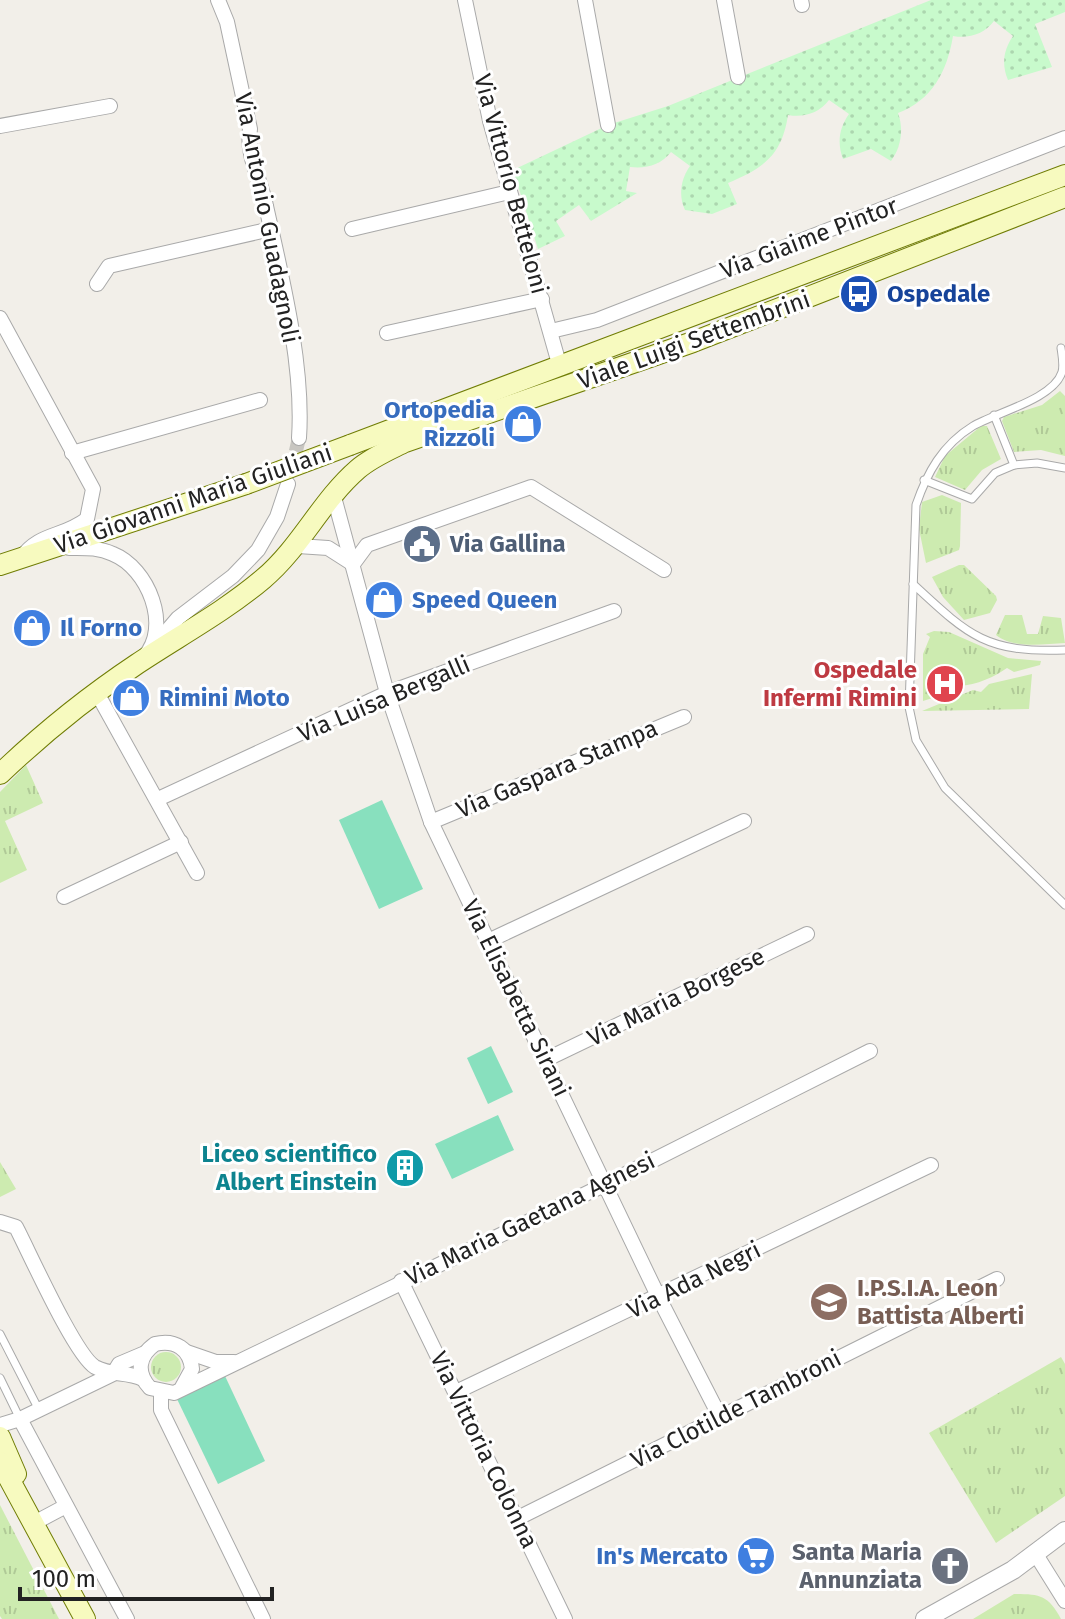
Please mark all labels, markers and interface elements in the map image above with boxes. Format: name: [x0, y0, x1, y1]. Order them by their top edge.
street label: Via Vittorio Betteloni: [468, 71, 554, 297]
street label: Via Antonio Guadagnoli: [229, 90, 305, 346]
street label: Via Giaime Pintor: [716, 191, 902, 285]
bus stop icon: Ospedale: [838, 273, 880, 315]
place label: Ospedale: [887, 280, 990, 308]
street label: Viale Luigi Settembrini: [574, 285, 814, 395]
place label: Ortopedia Rizzoli: [384, 396, 495, 452]
shop icon: Ortopedia Rizzoli: [502, 403, 544, 445]
street label: Via Giovanni Maria Giuliani: [50, 438, 336, 560]
public building icon: Via Gallina: [401, 523, 443, 565]
place label: Via Gallina: [449, 530, 566, 558]
shop icon: Speed Queen: [363, 579, 405, 621]
place label: Speed Queen: [412, 586, 557, 614]
shop icon: Il Forno: [11, 607, 53, 649]
place label: Il Forno: [60, 614, 142, 642]
street label: Via Luisa Bergalli: [294, 650, 474, 748]
place label: Ospedale Infermi Rimini: [763, 656, 917, 712]
hospital icon: Ospedale Infermi Rimini: [924, 663, 966, 705]
shop icon: Rimini Moto: [110, 677, 152, 719]
place label: Rimini Moto: [159, 684, 290, 712]
street label: Via Gaspara Stampa: [452, 714, 662, 824]
street label: Via Elisabetta Sirani: [456, 895, 576, 1101]
street label: Via Maria Borgese: [583, 942, 769, 1052]
place label: Liceo scientifico Albert Einstein: [202, 1140, 377, 1196]
street label: Via Maria Gaetana Agnesi: [401, 1146, 659, 1292]
building icon: Liceo scientifico Albert Einstein: [384, 1147, 426, 1189]
street label: Via Ada Negri: [623, 1236, 765, 1324]
place label: I.P.S.I.A. Leon Battista Alberti: [857, 1274, 1024, 1330]
school or university icon: I.P.S.I.A. Leon Battista Alberti: [808, 1281, 850, 1323]
street label: Via Clotilde Tambroni: [626, 1344, 846, 1474]
street label: Via Vittoria Colonna: [424, 1347, 544, 1553]
supermarket icon: In's Mercato: [735, 1535, 777, 1577]
place label: Santa Maria Annunziata: [792, 1538, 922, 1594]
place label: In's Mercato: [596, 1542, 728, 1570]
church icon: Santa Maria Annunziata: [929, 1545, 971, 1587]
scale bar: [20, 1551, 272, 1601]
text: 100 m: [32, 1565, 96, 1593]

